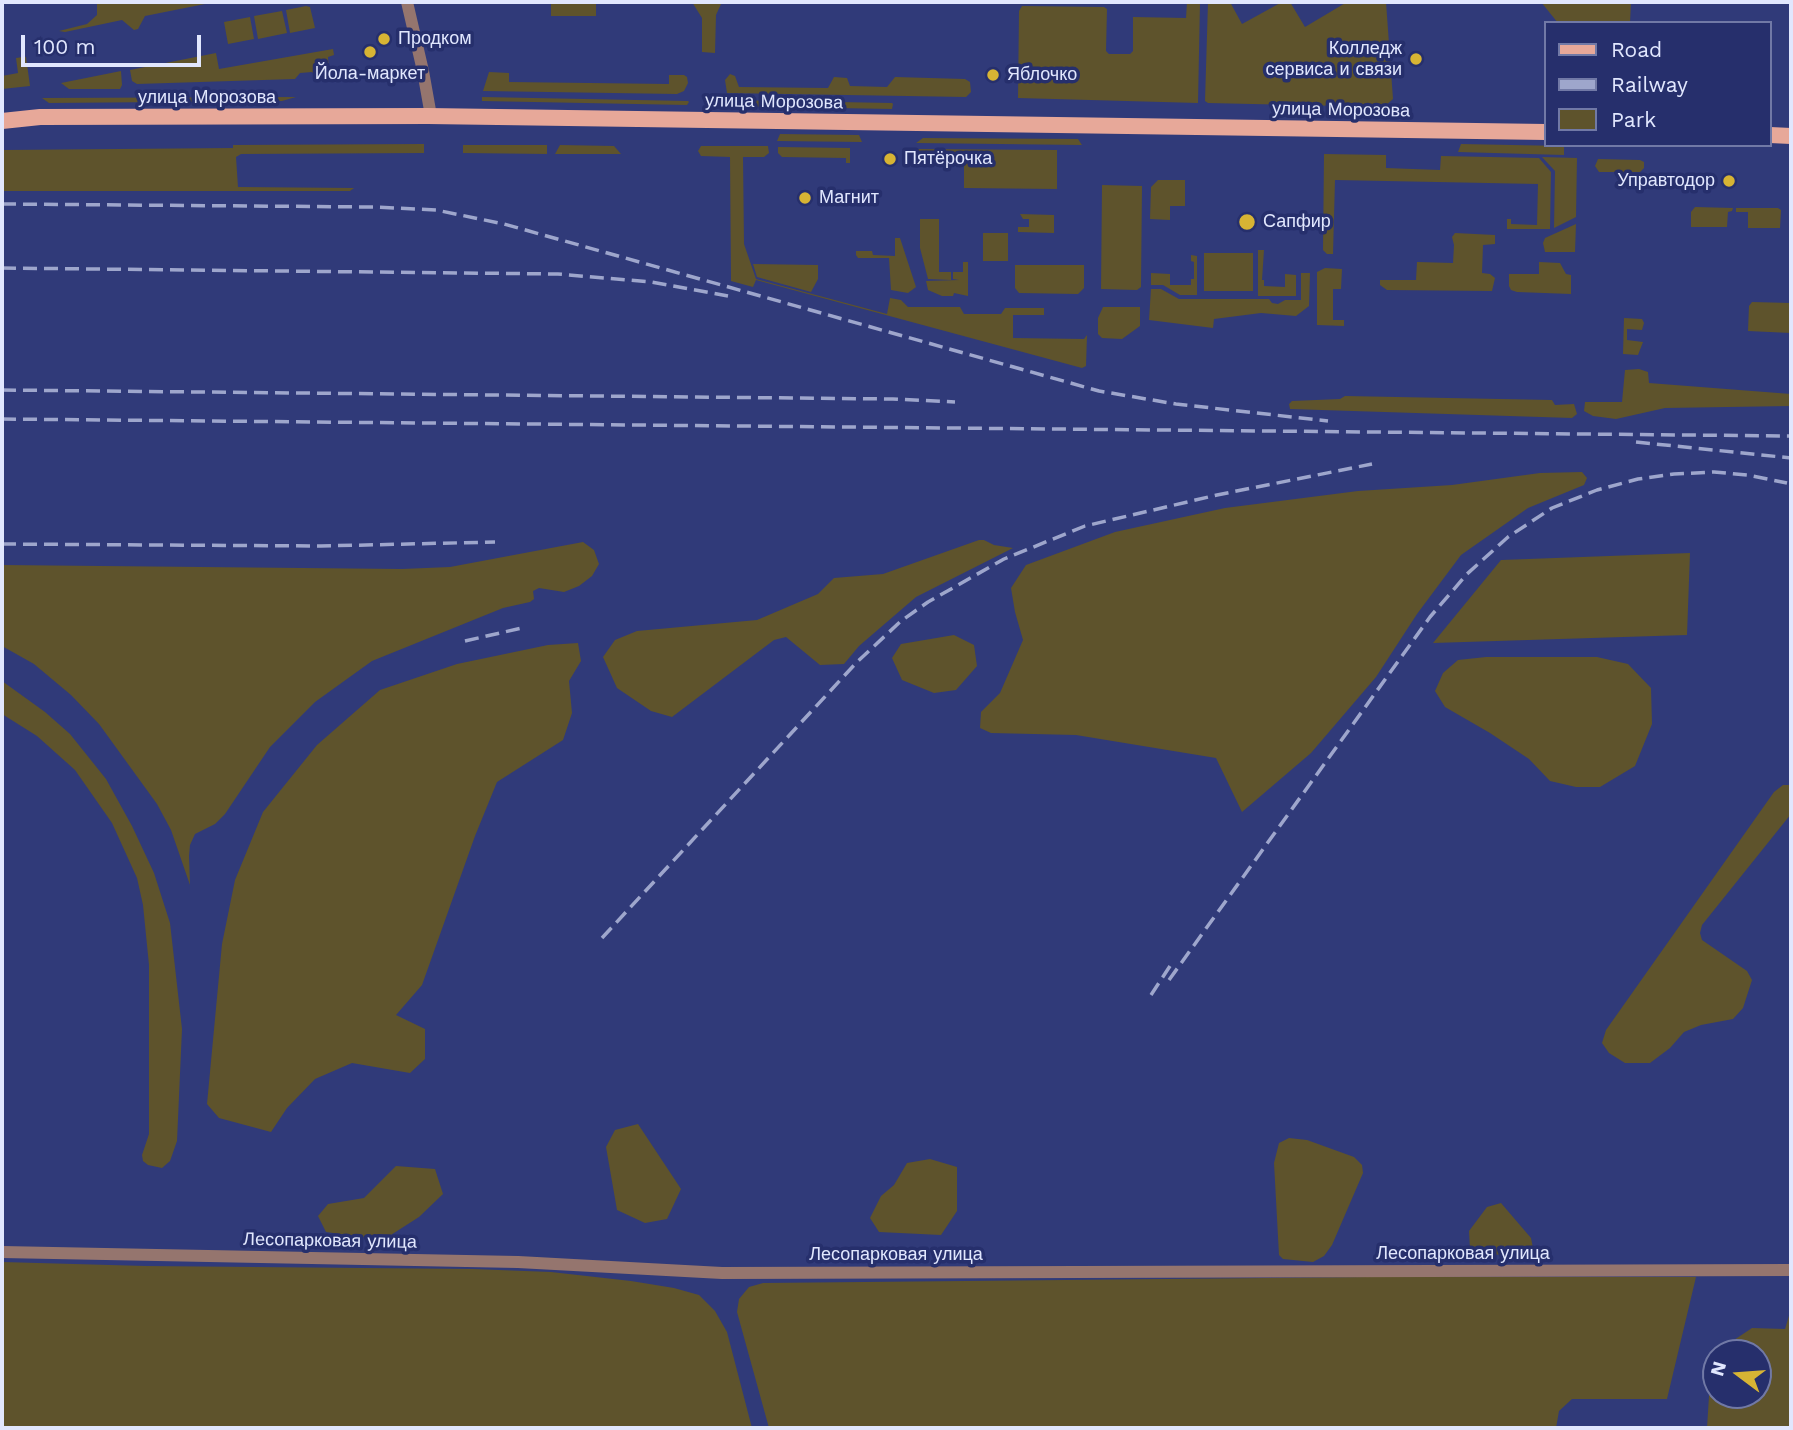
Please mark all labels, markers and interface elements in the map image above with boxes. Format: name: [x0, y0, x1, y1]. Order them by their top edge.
scale bar: [24, 21, 205, 65]
legend: [1545, 21, 1772, 147]
place label: Продком: [398, 28, 472, 50]
marker: Продком: [376, 31, 392, 47]
text: 100 m: [34, 34, 96, 59]
text: Road: [1611, 37, 1662, 62]
place label: Колледж сервиса и связи: [1266, 38, 1402, 80]
marker: Йола-маркет: [362, 44, 378, 60]
marker: Колледж сервиса и связи: [1408, 51, 1424, 67]
place label: Йола-маркет: [315, 63, 425, 85]
place label: Яблочко: [1007, 64, 1077, 86]
marker: Яблочко: [985, 67, 1001, 83]
text: Railway: [1611, 72, 1688, 97]
street label: улица Морозова: [138, 87, 276, 109]
street label: улица Морозова: [705, 90, 843, 114]
street label: улица Морозова: [1272, 98, 1410, 122]
text: Park: [1611, 107, 1656, 132]
place label: Пятёрочка: [904, 148, 992, 170]
marker: Пятёрочка: [882, 151, 898, 167]
place label: Управтодор: [1617, 170, 1715, 192]
marker: Управтодор: [1721, 173, 1737, 189]
place label: Магнит: [819, 187, 879, 209]
marker: Магнит: [797, 190, 813, 206]
place label: Сапфир: [1263, 211, 1331, 233]
marker: Сапфир: [1237, 212, 1257, 232]
street label: Лесопарковая улица: [243, 1229, 417, 1253]
street label: Лесопарковая улица: [1376, 1243, 1550, 1265]
street label: Лесопарковая улица: [809, 1244, 983, 1266]
north arrow: [1702, 1339, 1772, 1409]
text: N: [1705, 1359, 1731, 1379]

